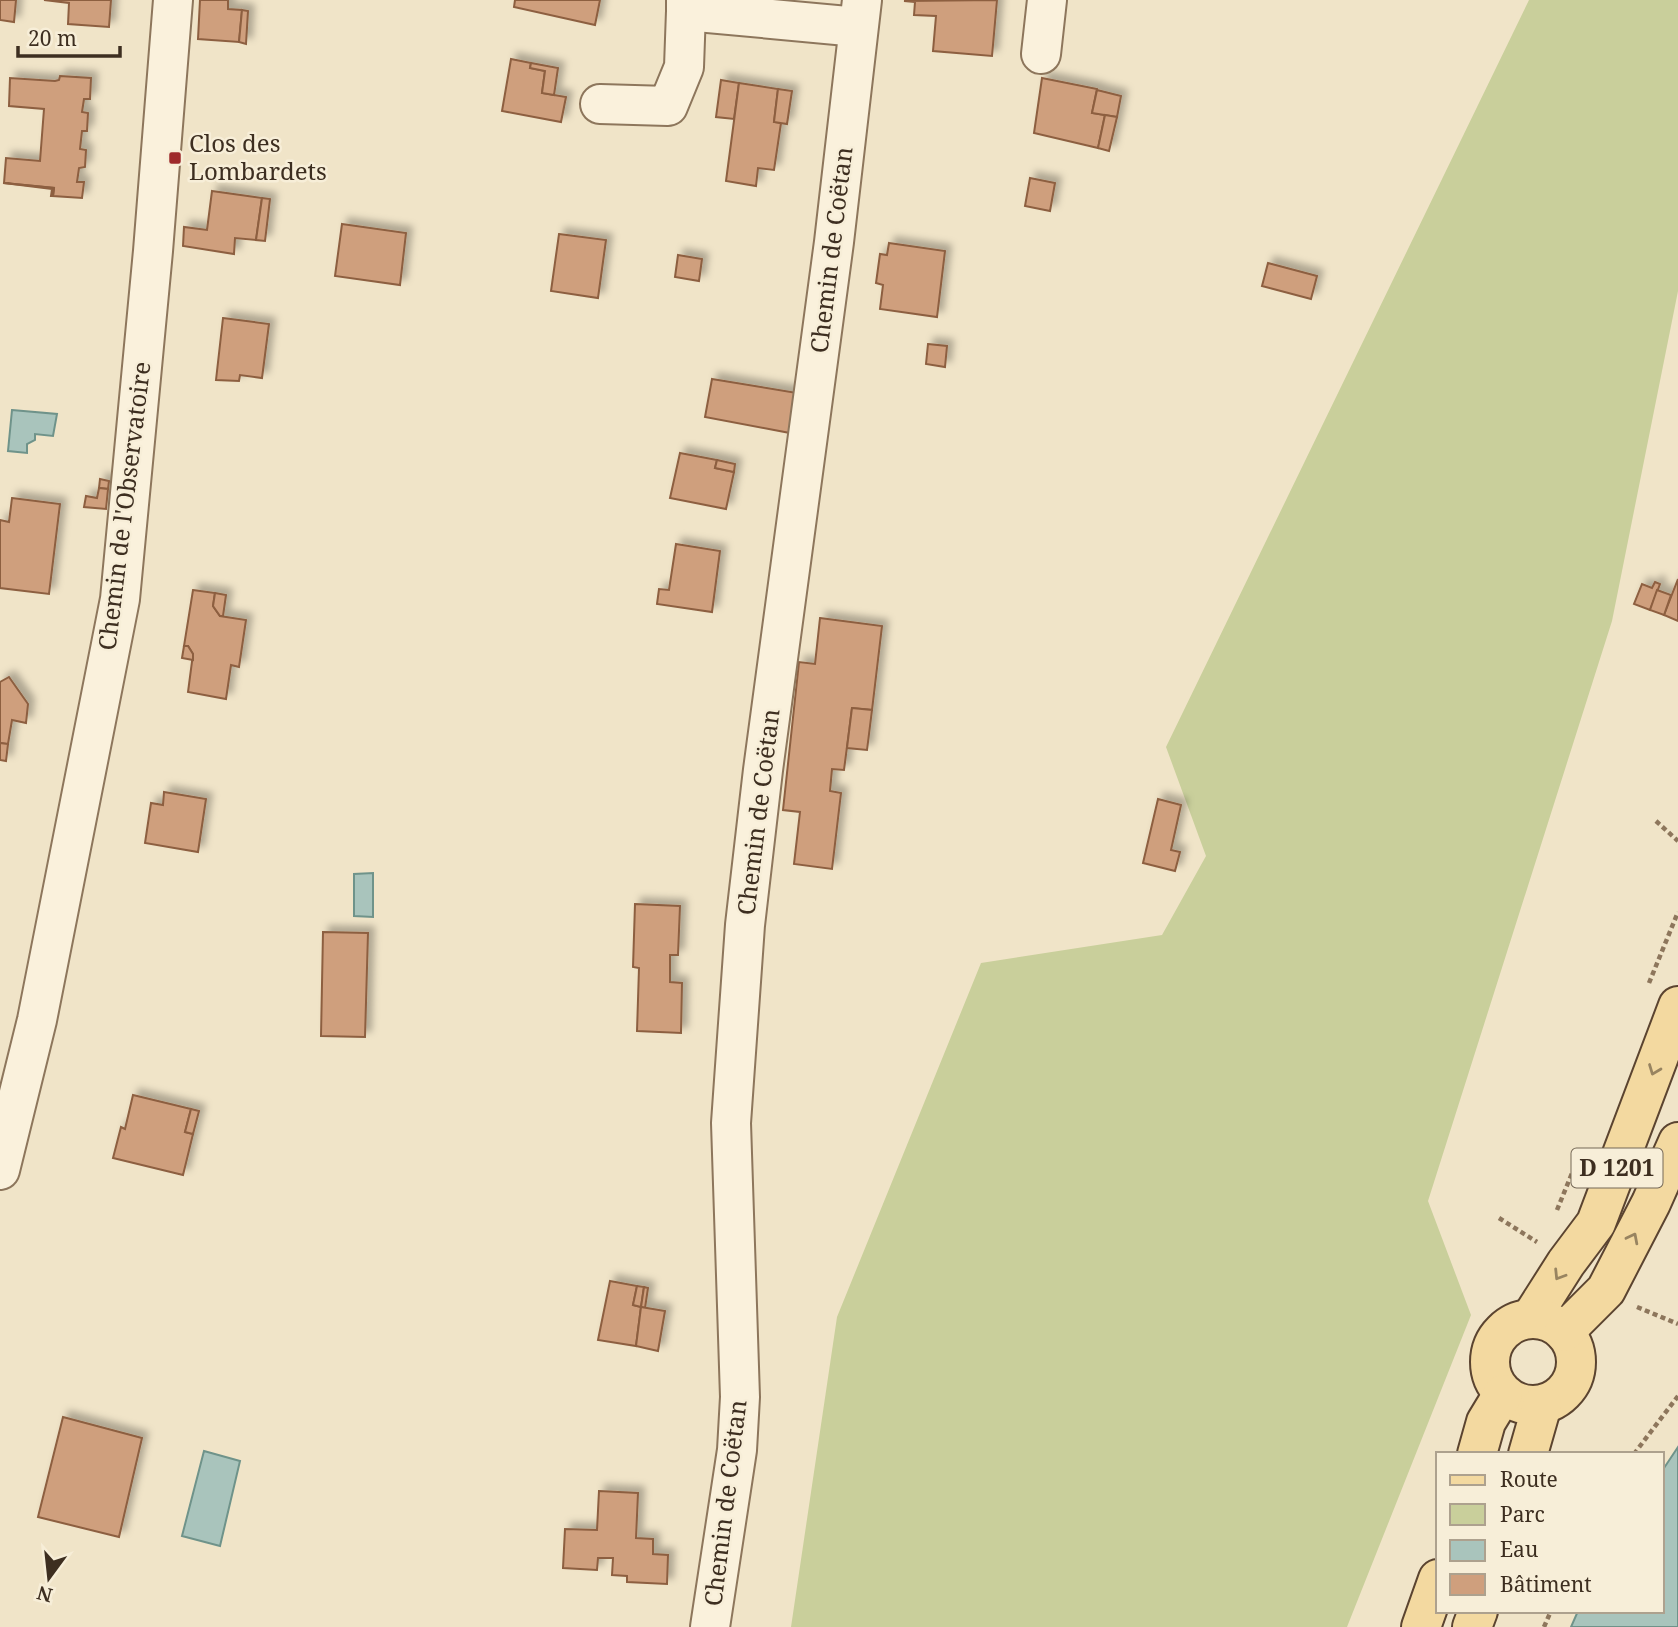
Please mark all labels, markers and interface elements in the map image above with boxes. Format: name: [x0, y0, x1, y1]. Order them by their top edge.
scale bar: [18, 14, 119, 58]
text: 20 m: [28, 24, 77, 52]
place label: Clos des Lombardets: [189, 126, 327, 187]
street label: Chemin de Coëtan: [801, 145, 860, 355]
marker: Clos des Lombardets: [167, 150, 183, 166]
street label: Chemin de l'Observatoire: [89, 360, 158, 652]
street label: Chemin de Coëtan: [728, 707, 787, 917]
one-way arrow: [1648, 1063, 1662, 1075]
road number: D 1201: [1572, 1148, 1662, 1188]
one-way arrow: [1624, 1233, 1638, 1246]
one-way arrow: [1554, 1267, 1567, 1280]
street label: Chemin de Coëtan: [695, 1398, 754, 1608]
legend: [1436, 1452, 1664, 1613]
text: Route: [1500, 1465, 1558, 1493]
text: Parc: [1500, 1500, 1545, 1528]
text: Eau: [1500, 1535, 1538, 1563]
north arrow: [14, 1543, 84, 1613]
text: Bâtiment: [1500, 1570, 1592, 1598]
text: N: [34, 1580, 55, 1609]

